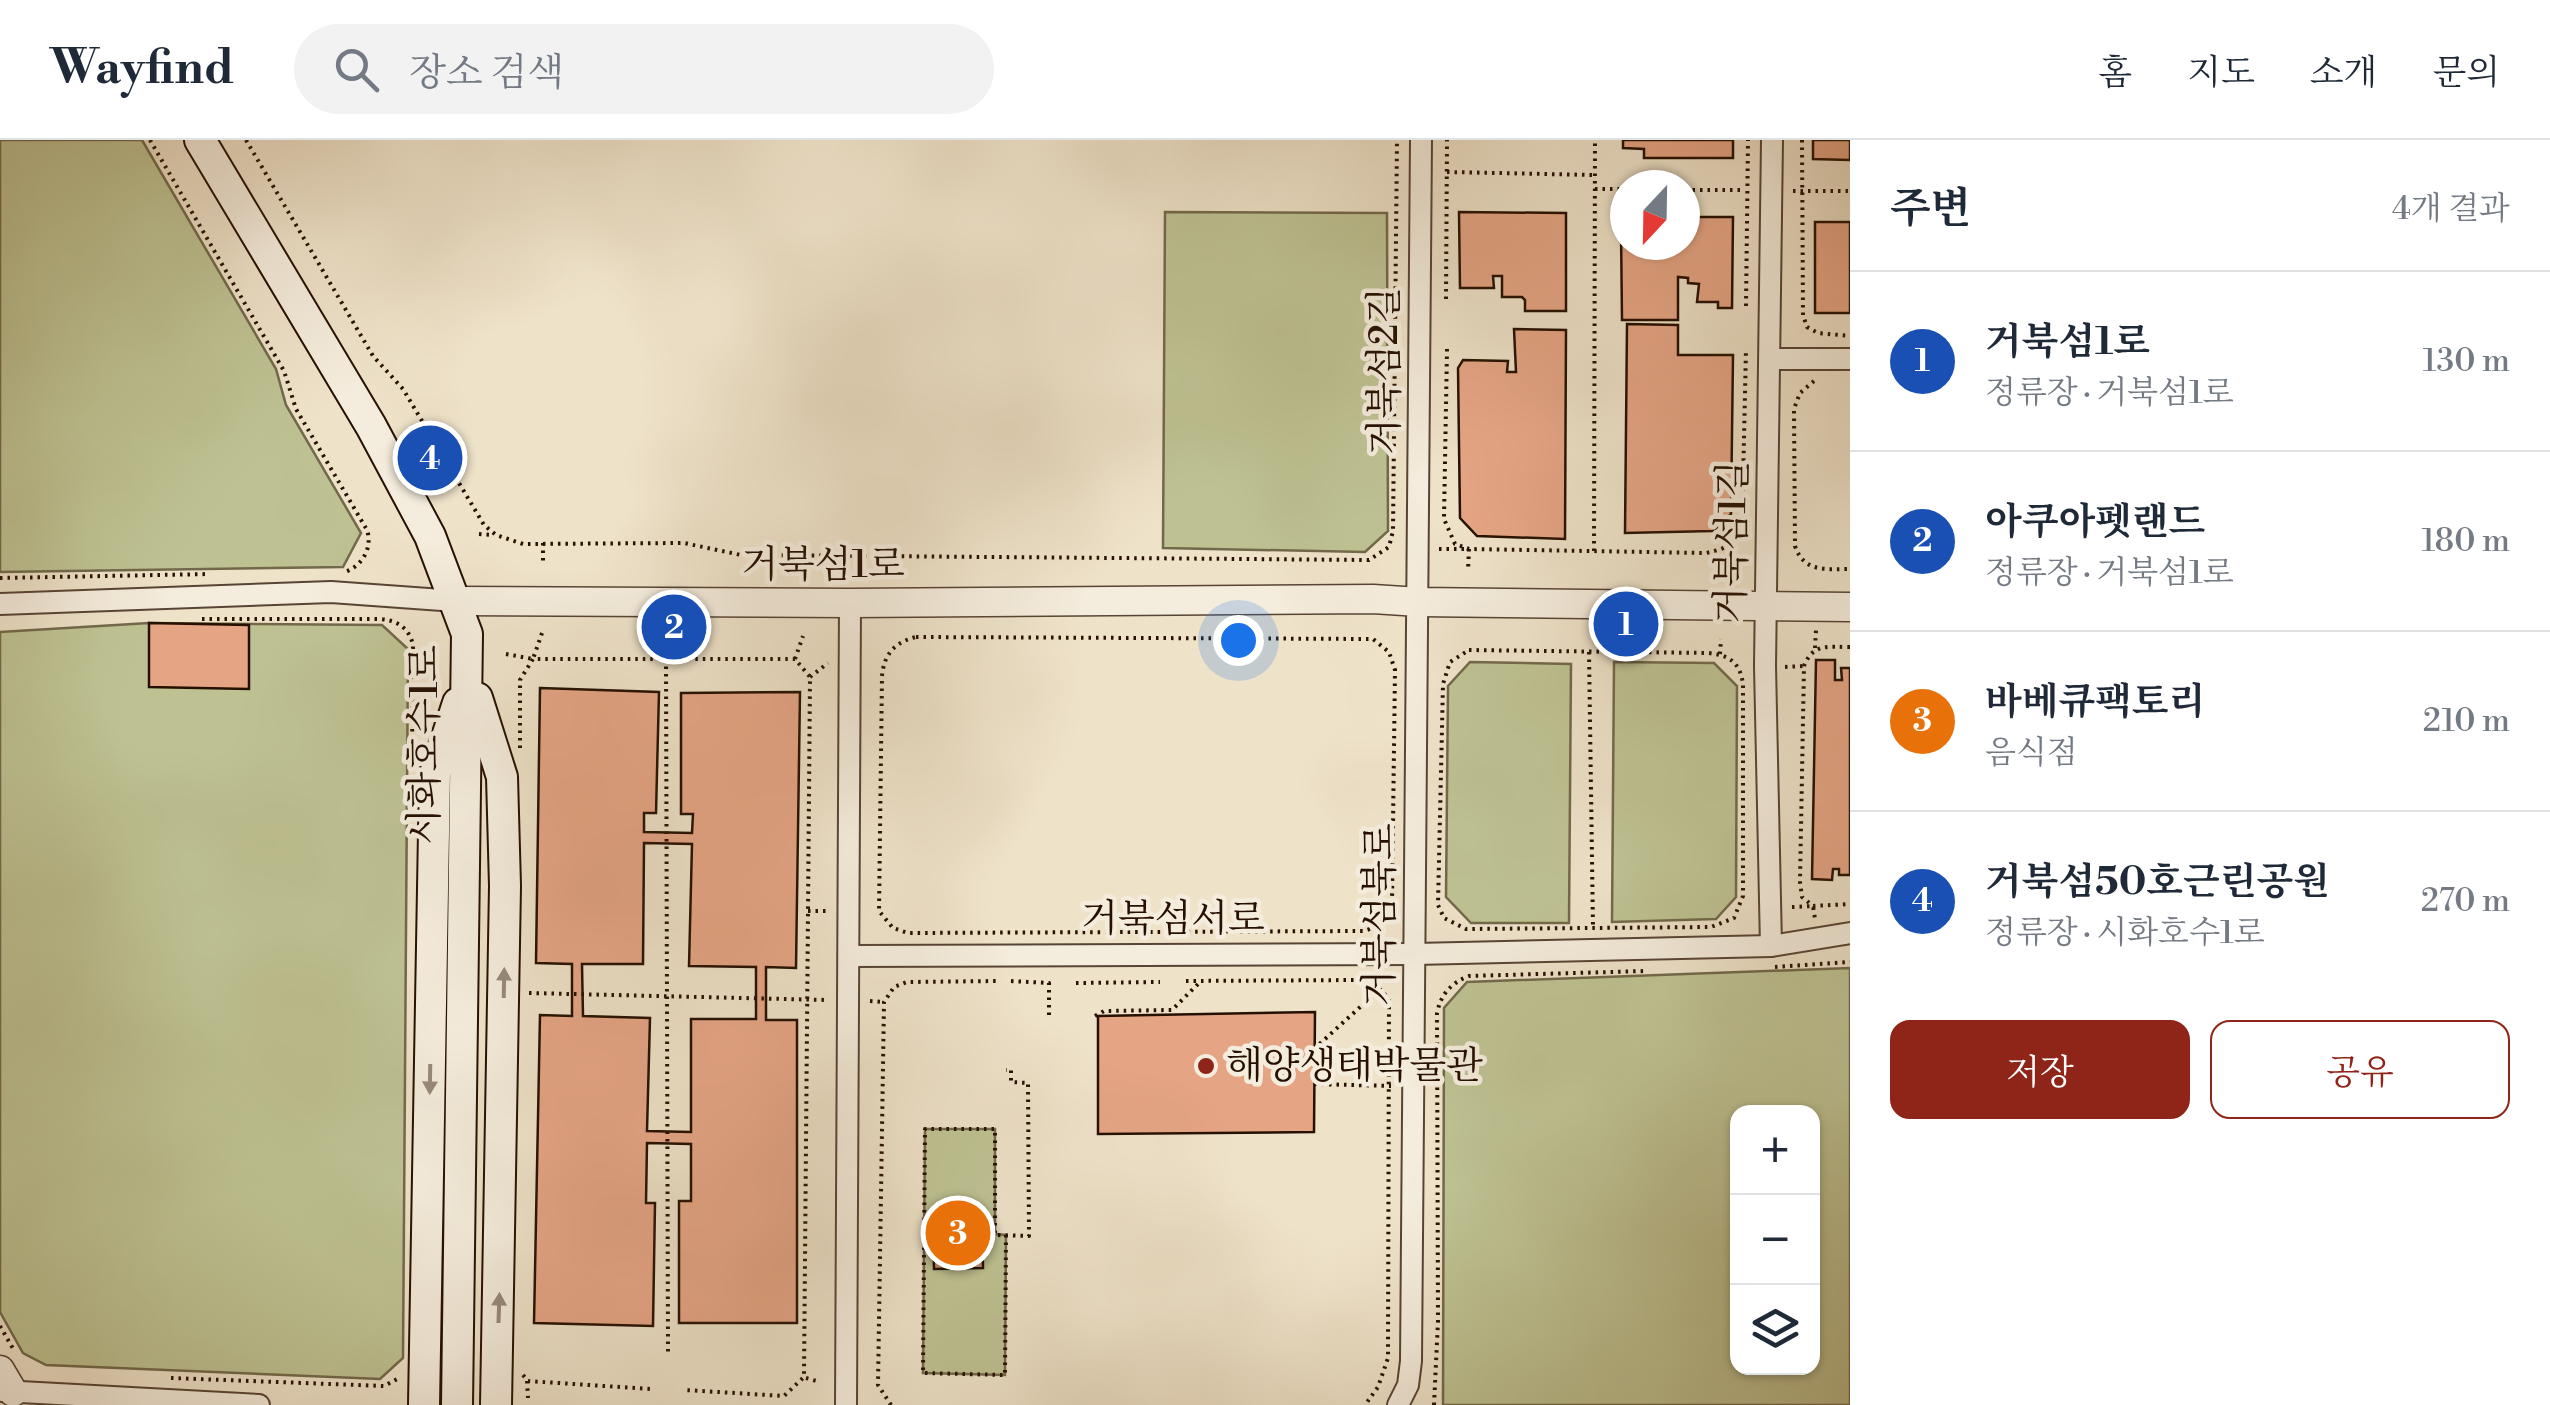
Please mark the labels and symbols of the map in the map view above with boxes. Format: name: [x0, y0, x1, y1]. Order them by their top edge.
north arrow: [1610, 170, 1700, 260]
street label: 거북섬2길: [1362, 287, 1409, 455]
pin: 4: [398, 420, 462, 496]
street label: 거북섬1길: [1708, 460, 1758, 624]
street label: 거북섬1로: [741, 542, 905, 589]
pin: 1: [1594, 586, 1658, 662]
pin: 2: [642, 590, 706, 664]
your location: [1213, 615, 1264, 666]
street label: 시화호수1로: [402, 645, 449, 845]
street label: 거북섬북로: [1357, 823, 1404, 1007]
street label: 거북섬서로: [1081, 896, 1265, 943]
one-way arrow: [496, 966, 512, 998]
place label: 해양생태박물관: [1226, 1043, 1483, 1090]
marker: 해양생태박물관: [1195, 1055, 1217, 1077]
one-way arrow: [422, 1063, 438, 1095]
pin: 3: [926, 1196, 990, 1270]
one-way arrow: [491, 1291, 507, 1323]

